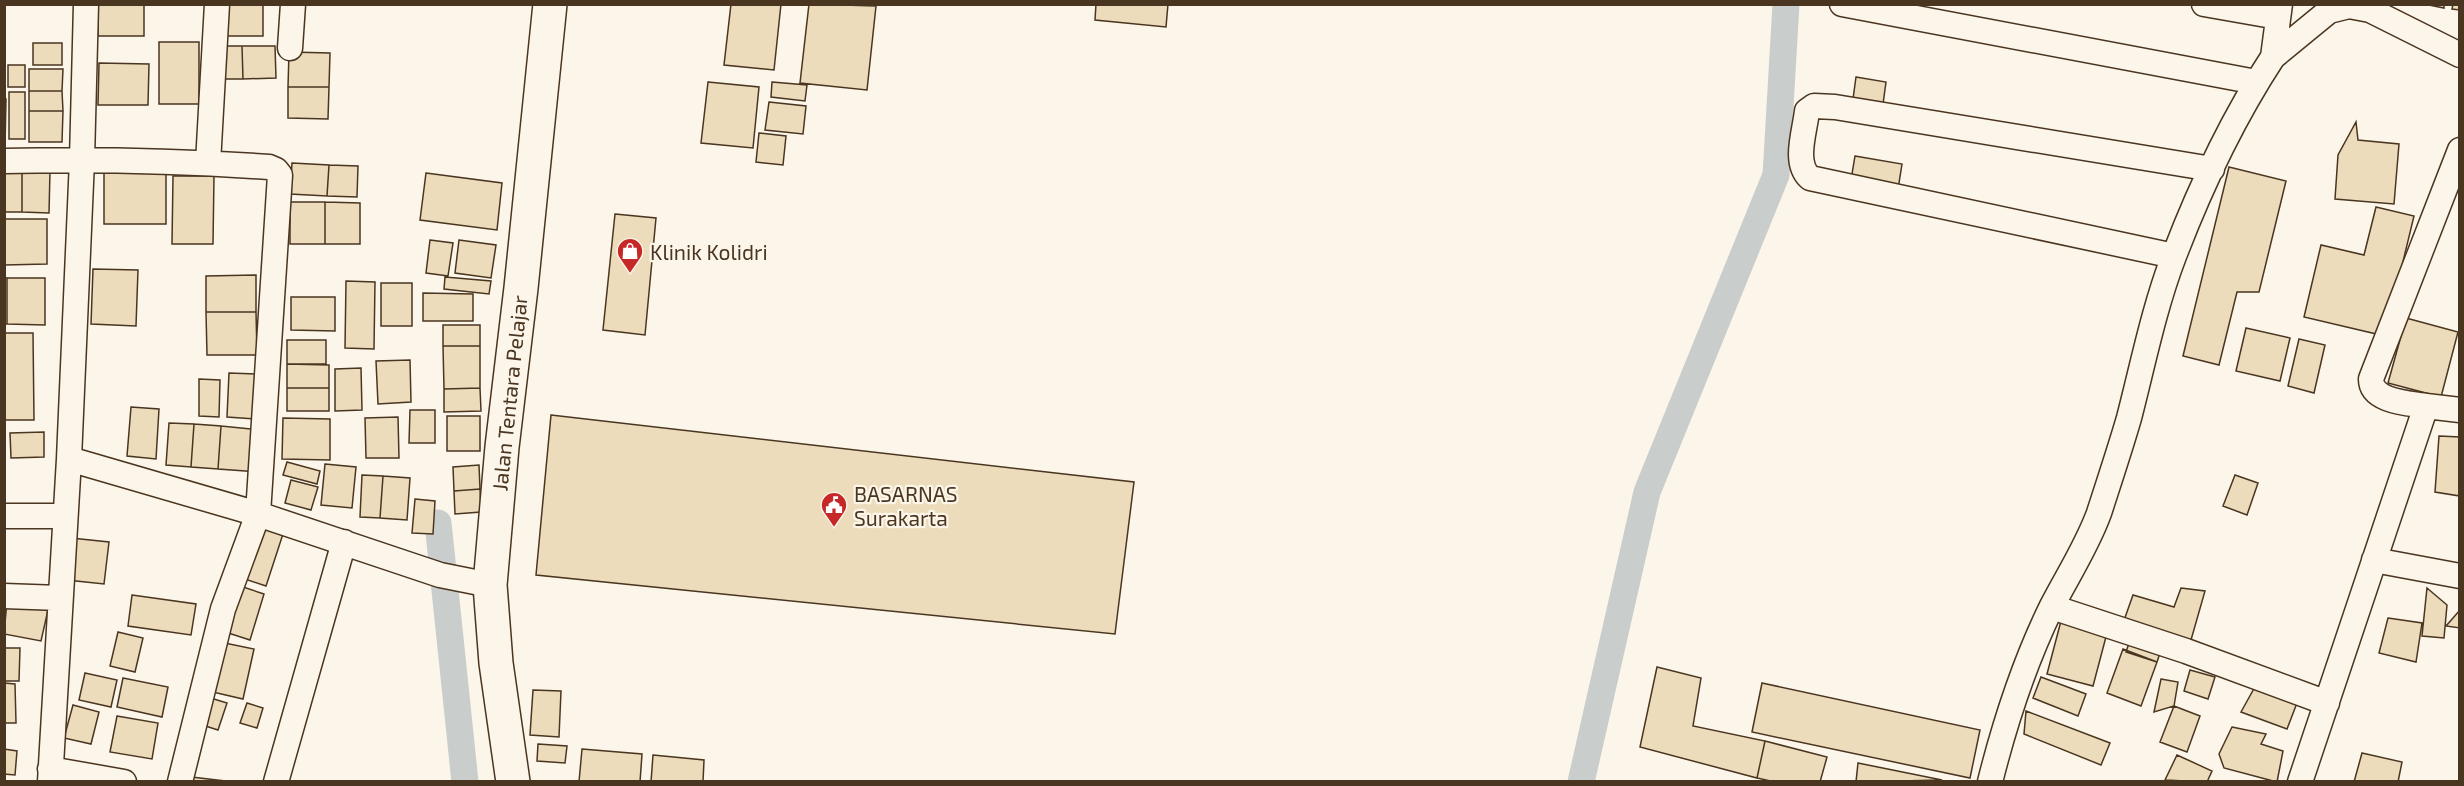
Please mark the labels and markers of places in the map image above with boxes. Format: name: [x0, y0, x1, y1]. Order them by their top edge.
shop icon: Klinik Kolidri: [615, 236, 645, 274]
place label: Klinik Kolidri: [650, 239, 768, 264]
place label: BASARNAS Surakarta: [854, 481, 958, 530]
public building icon: BASARNAS Surakarta: [819, 490, 849, 528]

